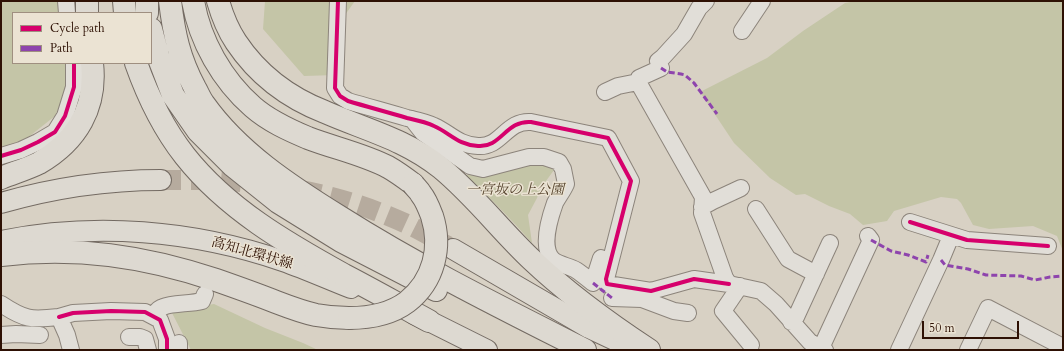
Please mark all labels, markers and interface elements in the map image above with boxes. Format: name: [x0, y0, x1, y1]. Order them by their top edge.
legend: [12, 12, 152, 64]
text: Cycle path: [50, 20, 105, 36]
text: Path: [50, 40, 73, 56]
park label: 一宮坂の上公園: [466, 183, 564, 199]
street label: 高知北環状線: [209, 234, 295, 274]
scale bar: [924, 313, 1021, 339]
text: 50 m: [929, 320, 955, 336]

